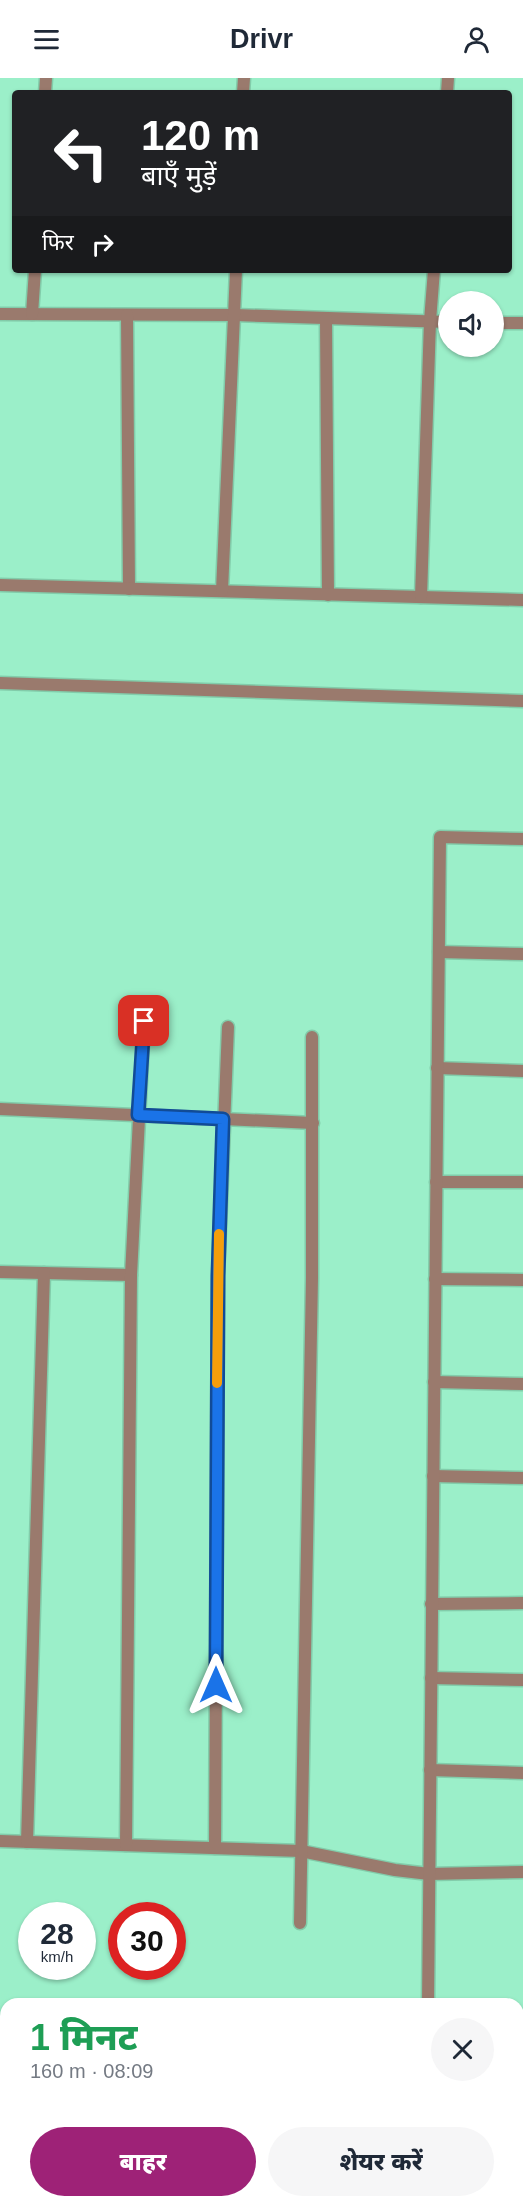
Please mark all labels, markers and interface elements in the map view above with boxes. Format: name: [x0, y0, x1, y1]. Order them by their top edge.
icon: menu: [30, 23, 63, 56]
icon: person: [460, 23, 493, 56]
text: Drivr: [230, 24, 293, 54]
text: 120 m: [141, 112, 260, 159]
icon: left: [42, 114, 120, 192]
text: बाएँ मुड़ें: [141, 161, 216, 191]
icon: right: [86, 228, 119, 261]
text: फिर: [42, 230, 74, 255]
map controls: [438, 291, 504, 357]
button: sound: [438, 291, 504, 357]
pin: [118, 995, 169, 1046]
icon: arrive: [127, 1004, 160, 1037]
position arrow: [184, 1653, 248, 1717]
speed limit sign: 30: [108, 1902, 186, 1980]
text: 28: [40, 1917, 74, 1950]
text: km/h: [41, 1948, 73, 1965]
text: 1 मिनट: [30, 2017, 138, 2058]
button: close: [431, 2018, 494, 2081]
text: 160 m · 08:09: [30, 2060, 153, 2082]
button: बाहर: [30, 2127, 256, 2196]
button: शेयर करें: [268, 2127, 494, 2196]

